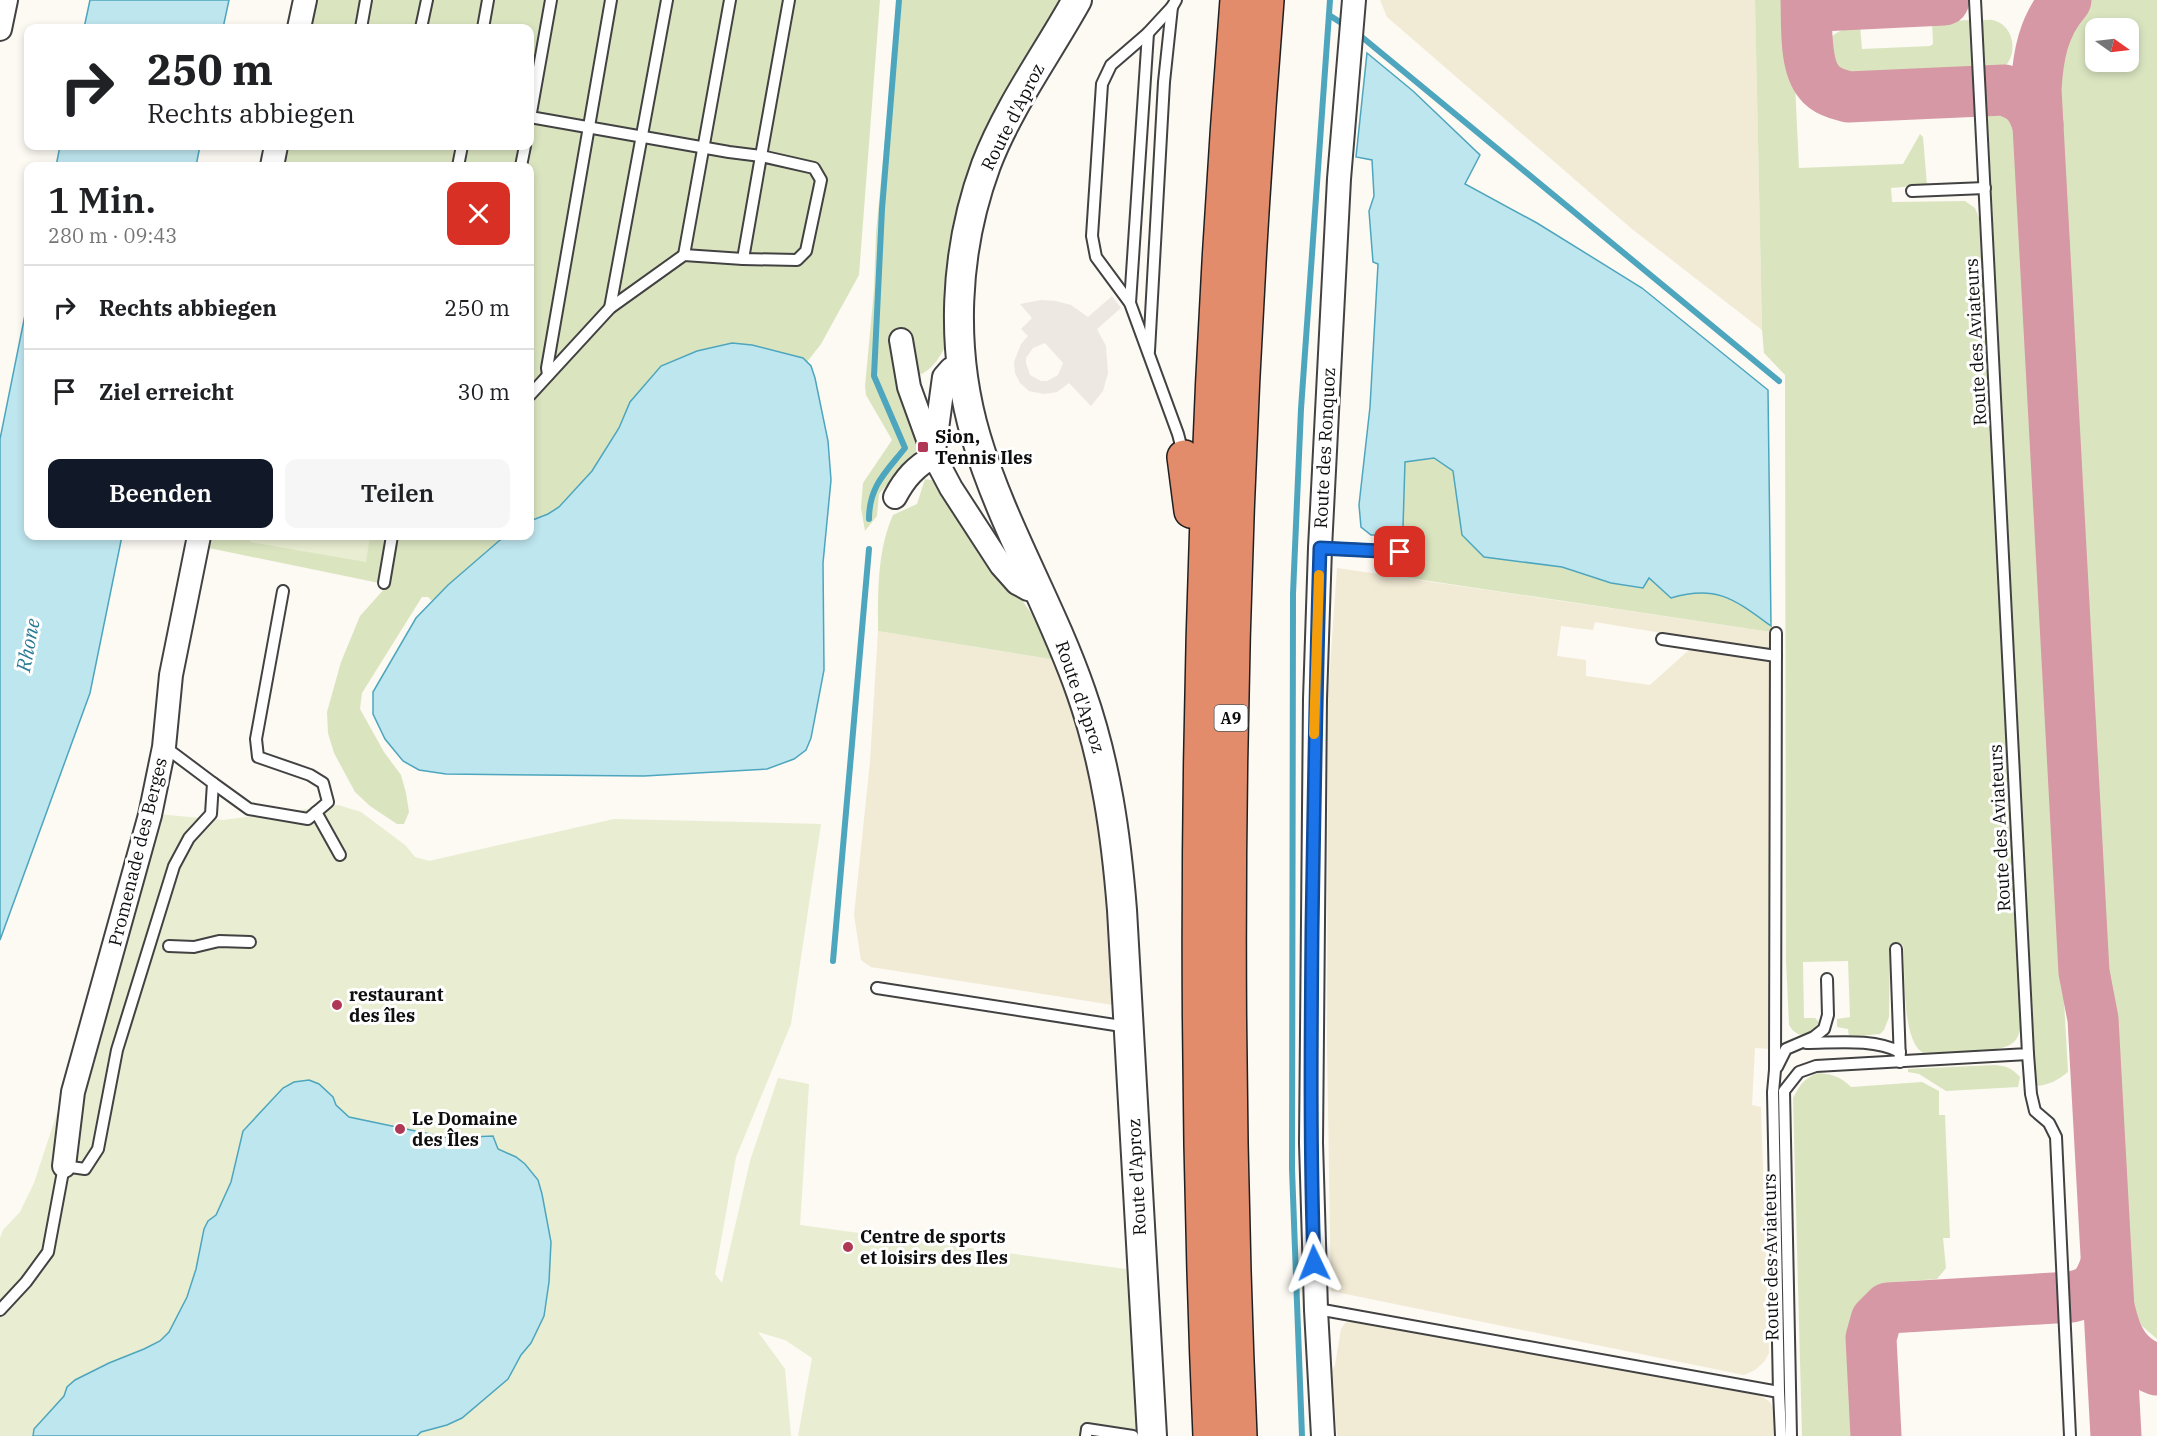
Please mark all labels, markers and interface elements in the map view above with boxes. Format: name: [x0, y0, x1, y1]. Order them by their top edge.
north arrow: [2085, 18, 2139, 72]
map controls: [2085, 18, 2139, 72]
text: 250 m: [147, 42, 273, 97]
icon: right: [48, 48, 126, 126]
street label: Route d'Aproz: [976, 59, 1049, 174]
text: Rechts abbiegen: [147, 95, 355, 130]
text: 1 Min.: [48, 176, 156, 223]
button: close: [447, 182, 510, 245]
text: 280 m · 09:43: [48, 222, 177, 249]
street label: Route des Aviateurs: [1960, 258, 1991, 426]
icon: right: [48, 291, 81, 324]
text: Rechts abbiegen: [99, 293, 277, 322]
text: 250 m: [444, 293, 510, 322]
street label: Route des Ronquoz: [1309, 367, 1340, 529]
icon: arrive: [48, 375, 81, 408]
text: Ziel erreicht: [99, 377, 234, 406]
text: 30 m: [458, 377, 510, 406]
place label: Sion, Tennis Iles: [935, 425, 1032, 469]
marker: Sion, Tennis Iles: [916, 440, 930, 454]
button: Beenden: [48, 459, 273, 528]
button: Teilen: [285, 459, 510, 528]
pin: [1374, 526, 1425, 577]
icon: arrive: [1383, 535, 1416, 568]
water label: Rhone: [9, 616, 46, 675]
street label: Route d'Aproz: [1051, 638, 1110, 756]
road number: A9: [1214, 705, 1248, 731]
street label: Route des Aviateurs: [1984, 744, 2015, 912]
street label: Promenade des Berges: [103, 755, 172, 949]
place label: restaurant des îles: [349, 983, 444, 1027]
marker: restaurant des îles: [330, 998, 344, 1012]
place label: Le Domaine des Îles: [412, 1107, 517, 1151]
street label: Route d'Aproz: [1122, 1118, 1151, 1236]
marker: Le Domaine des Îles: [393, 1122, 407, 1136]
street label: Route des Aviateurs: [1758, 1173, 1783, 1341]
place label: Centre de sports et loisirs des Iles: [860, 1225, 1008, 1269]
position arrow: [1282, 1231, 1346, 1295]
marker: Centre de sports et loisirs des Iles: [841, 1240, 855, 1254]

